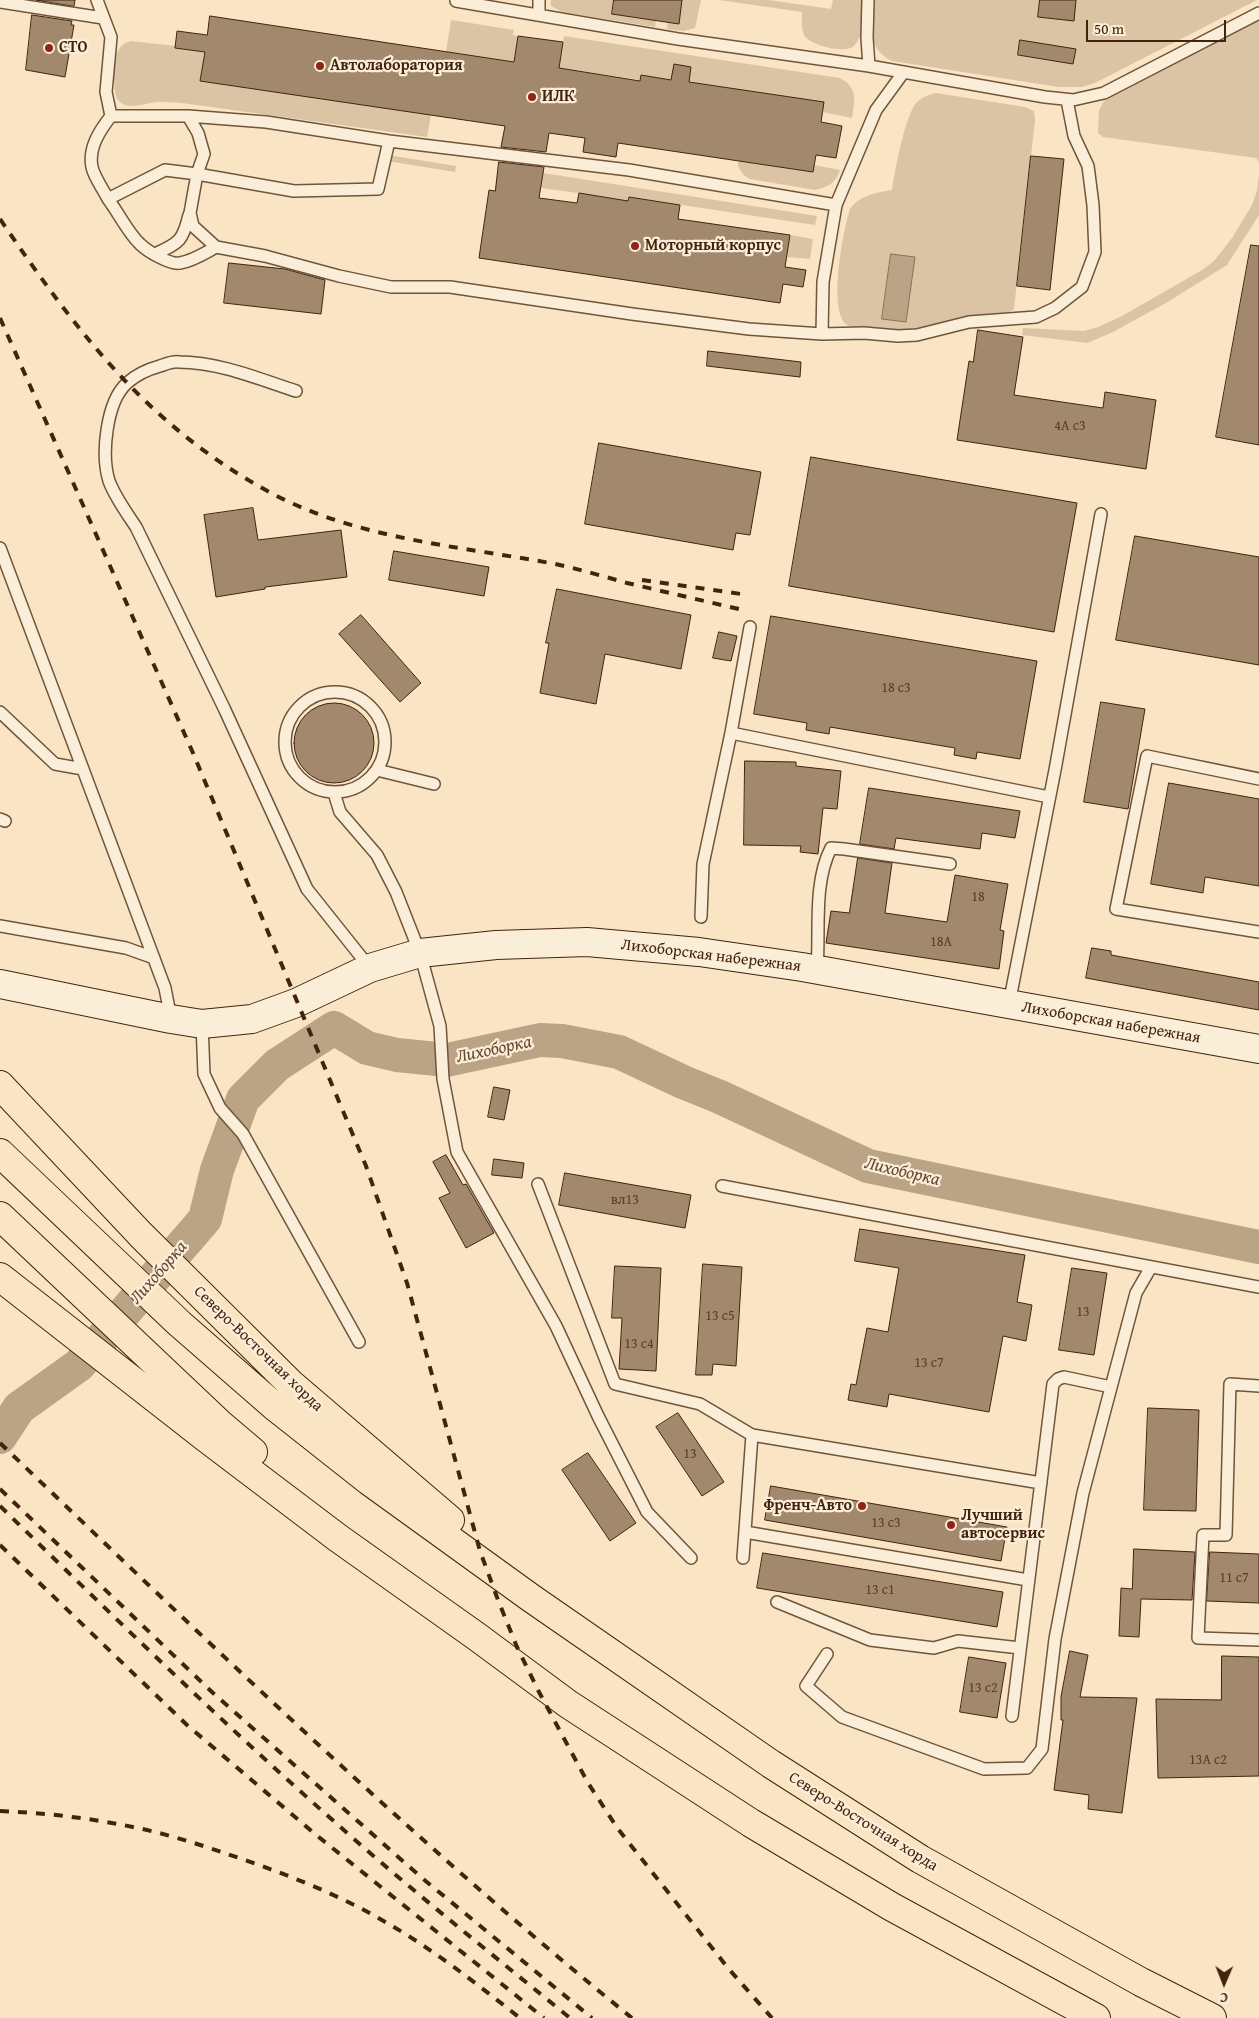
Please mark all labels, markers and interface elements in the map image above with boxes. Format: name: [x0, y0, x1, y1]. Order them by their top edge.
scale bar: [1089, 10, 1229, 42]
text: 50 m: [1094, 18, 1124, 39]
place label: СТО: [59, 38, 88, 58]
marker: СТО: [43, 42, 55, 54]
place label: Автолаборатория: [330, 56, 463, 76]
marker: Автолаборатория: [314, 60, 326, 72]
place label: ИЛК: [542, 87, 575, 107]
marker: ИЛК: [526, 91, 538, 103]
place label: Моторный корпус: [645, 236, 781, 256]
marker: Моторный корпус: [629, 240, 641, 252]
house number: 4А с3: [1054, 418, 1086, 434]
house number: 18 с3: [881, 680, 911, 696]
house number: 18: [971, 889, 985, 905]
house number: 18А: [930, 934, 952, 950]
street label: Лихоборская набережная: [620, 935, 802, 977]
street label: Лихоборская набережная: [1020, 998, 1202, 1048]
water label: Лихоборка: [454, 1031, 534, 1069]
water label: Лихоборка: [862, 1153, 942, 1191]
house number: вл13: [611, 1192, 639, 1208]
water label: Лихоборка: [126, 1237, 192, 1309]
street label: Северо-Восточная хорда: [189, 1282, 327, 1416]
house number: 13: [1076, 1304, 1090, 1320]
house number: 13 с5: [705, 1308, 735, 1324]
house number: 13 с4: [624, 1336, 654, 1352]
house number: 13 с7: [914, 1355, 944, 1371]
house number: 13: [683, 1446, 697, 1462]
place label: Френч-Авто: [763, 1496, 852, 1516]
marker: Френч-Авто: [856, 1500, 868, 1512]
place label: Лучший автосервис: [961, 1506, 1045, 1544]
house number: 13 с3: [871, 1515, 901, 1531]
marker: Лучший автосервис: [945, 1519, 957, 1531]
house number: 11 с7: [1219, 1570, 1249, 1586]
house number: 13 с1: [865, 1582, 895, 1598]
house number: 13 с2: [968, 1680, 998, 1696]
house number: 13А с2: [1189, 1752, 1227, 1768]
street label: Северо-Восточная хорда: [785, 1768, 941, 1876]
north arrow: [1199, 1958, 1249, 2008]
text: С: [1220, 1988, 1228, 2008]

